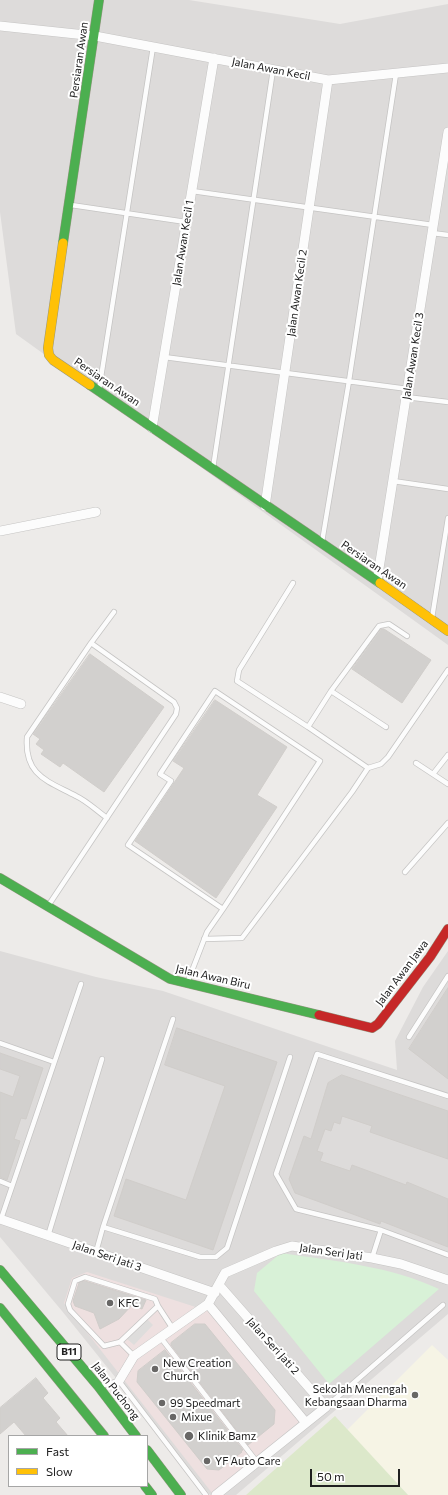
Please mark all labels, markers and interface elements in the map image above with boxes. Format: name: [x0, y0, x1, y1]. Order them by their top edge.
street label: Persiaran Awan: [67, 21, 91, 99]
street label: Jalan Awan Kecil: [231, 55, 311, 83]
street label: Jalan Awan Kecil 1: [170, 199, 196, 287]
street label: Jalan Awan Kecil 2: [284, 248, 310, 338]
street label: Jalan Awan Kecil 3: [400, 311, 426, 401]
street label: Persiaran Awan: [72, 355, 142, 409]
street label: Persiaran Awan: [339, 538, 409, 592]
street label: Jalan Awan Jawa: [373, 937, 431, 1009]
street label: Jalan Awan Biru: [174, 962, 252, 992]
street label: Jalan Seri Jati 3: [71, 1238, 143, 1274]
street label: Jalan Seri Jati: [299, 1241, 363, 1263]
place label: KFC: [118, 1296, 139, 1310]
marker: KFC: [105, 1298, 115, 1308]
street label: Jalan Seri Jati 2: [244, 1315, 302, 1377]
road number: B11: [57, 1344, 81, 1360]
place label: New Creation Church: [163, 1356, 231, 1382]
street label: Jalan Puchong: [89, 1360, 143, 1422]
marker: New Creation Church: [150, 1364, 160, 1374]
place label: Sekolah Menengah Kebangsaan Dharma: [305, 1382, 407, 1408]
marker: Sekolah Menengah Kebangsaan Dharma: [410, 1390, 420, 1400]
place label: 99 Speedmart: [170, 1396, 241, 1410]
marker: 99 Speedmart: [157, 1398, 167, 1408]
place label: Mixue: [181, 1410, 212, 1424]
marker: Mixue: [168, 1412, 178, 1422]
place label: Klinik Bamz: [198, 1429, 256, 1443]
marker: Klinik Bamz: [183, 1430, 195, 1442]
legend: [8, 1435, 148, 1487]
text: Fast: [46, 1444, 69, 1458]
place label: YF Auto Care: [215, 1454, 281, 1468]
marker: YF Auto Care: [202, 1456, 212, 1466]
scale bar: [312, 1461, 402, 1487]
text: Slow: [46, 1464, 73, 1478]
text: 50 m: [317, 1469, 345, 1483]

